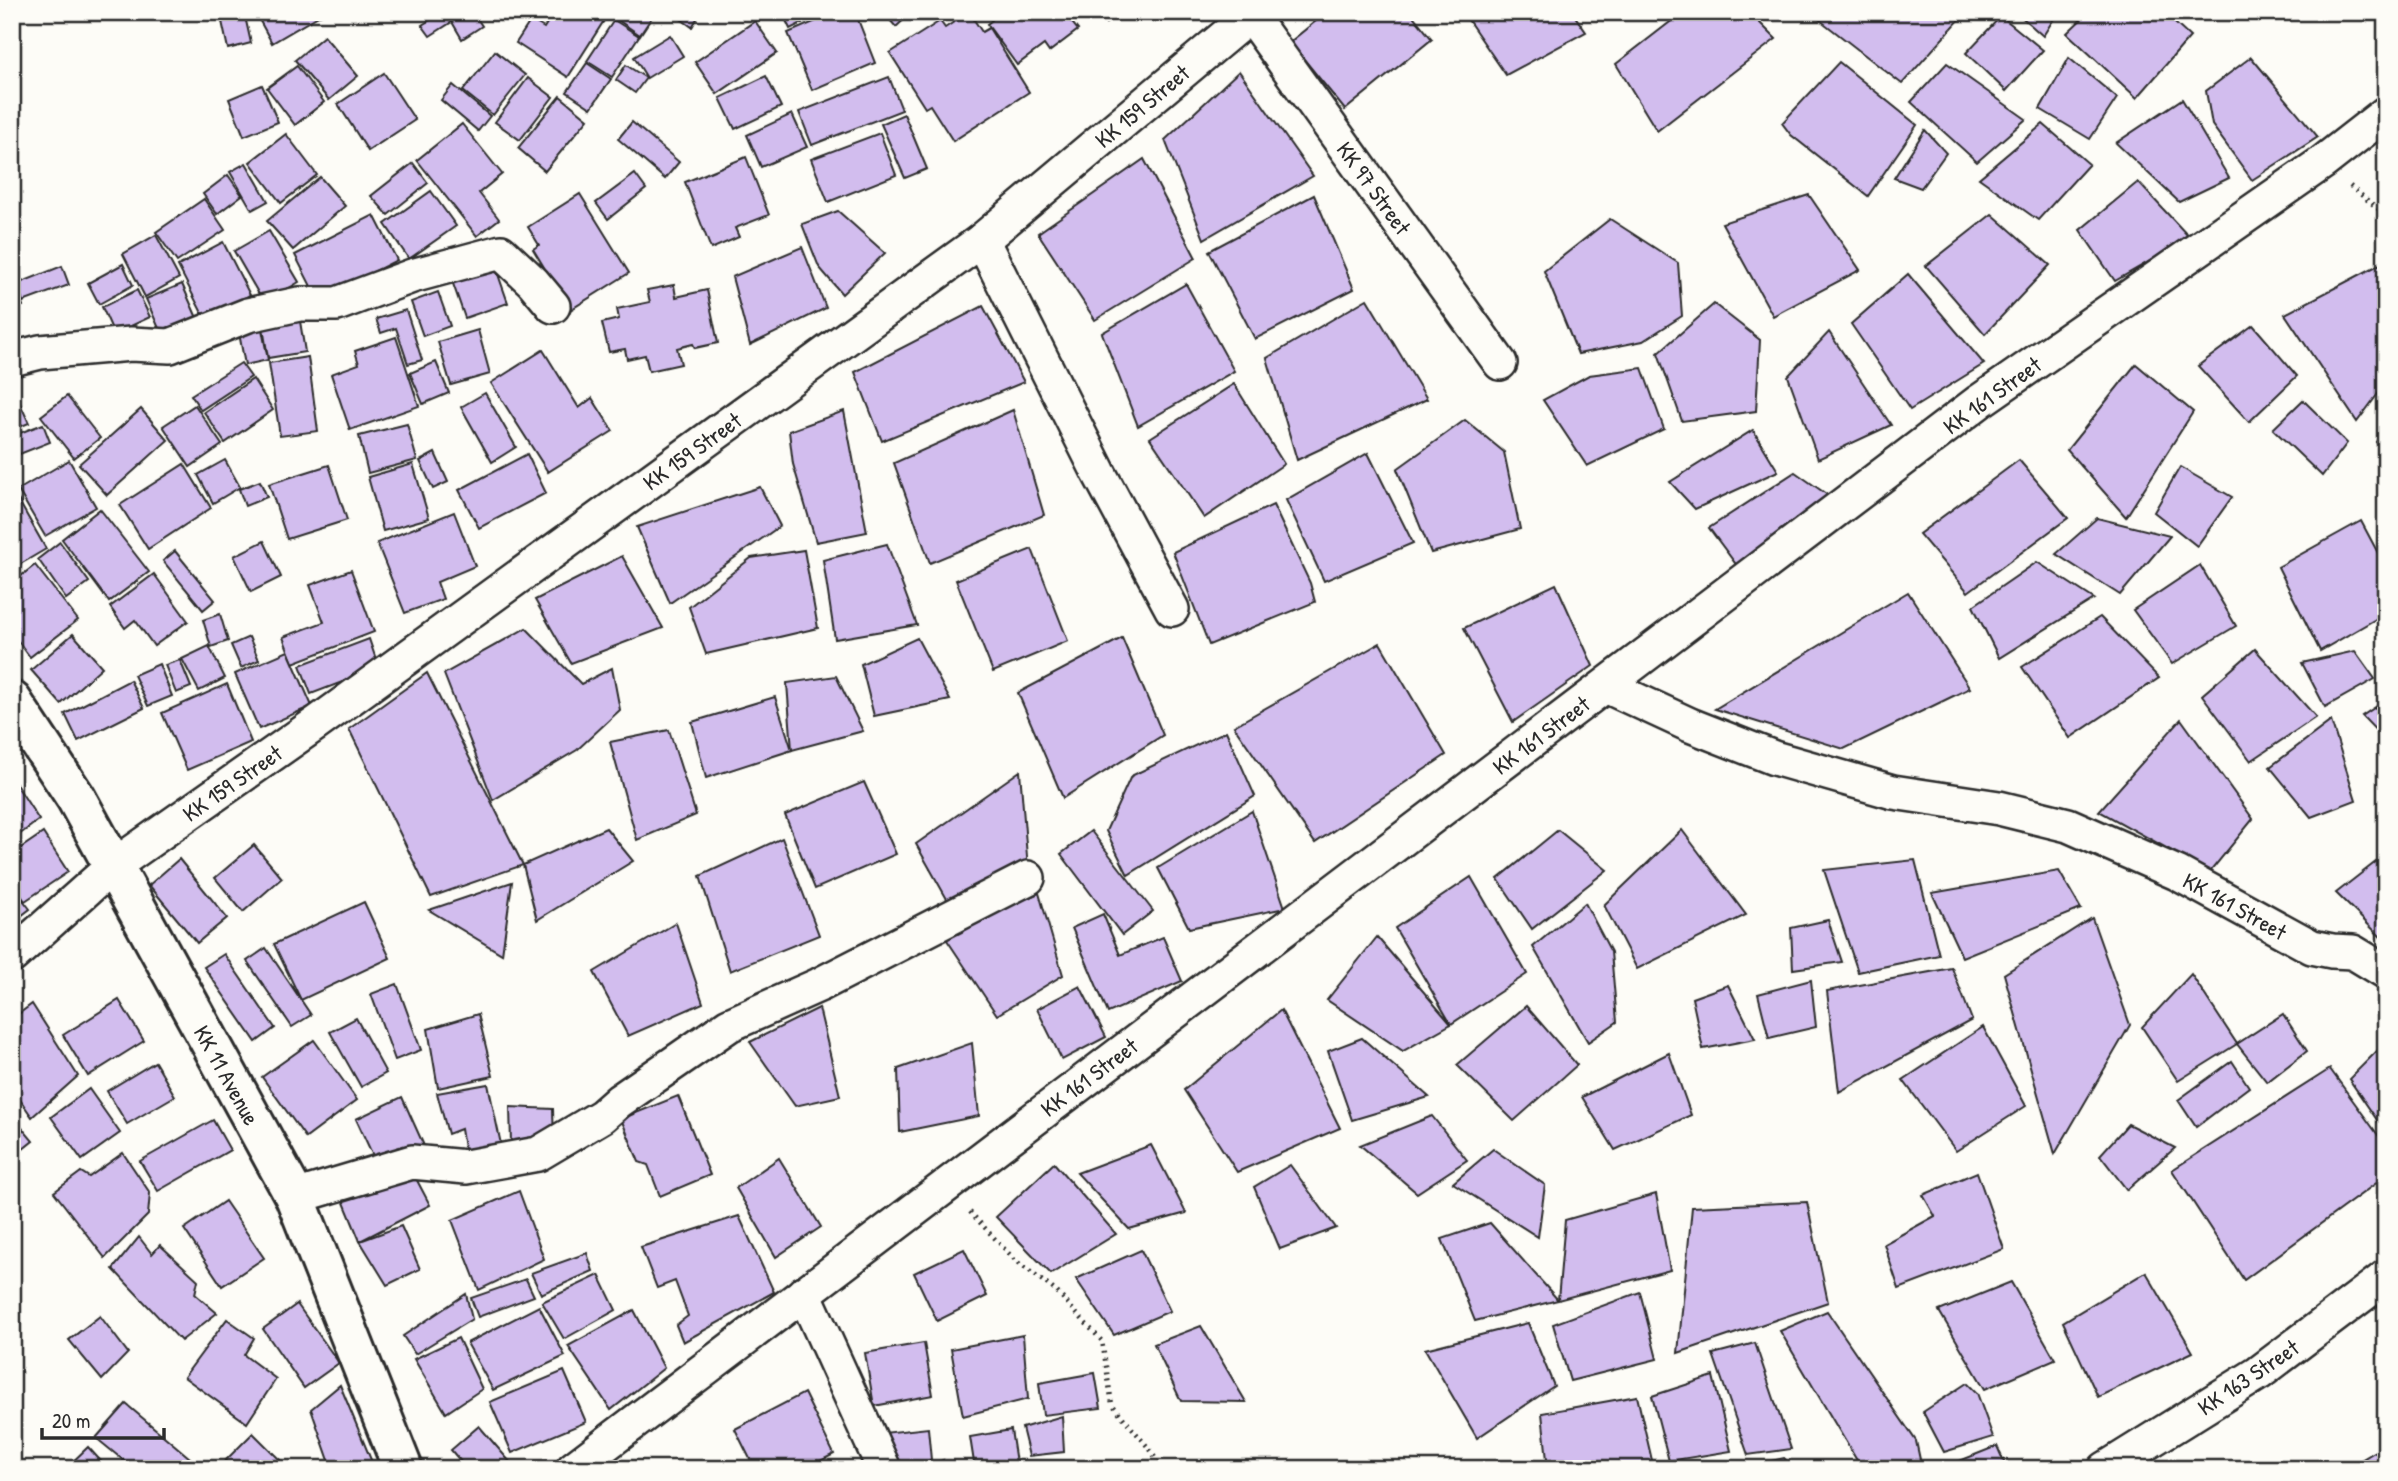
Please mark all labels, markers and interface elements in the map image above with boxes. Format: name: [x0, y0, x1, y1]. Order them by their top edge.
street label: KK 159 Street: [1088, 57, 1197, 155]
street label: KK 97 Street: [1330, 135, 1419, 242]
street label: KK 161 Street: [1937, 348, 2048, 441]
street label: KK 159 Street: [636, 404, 748, 497]
street label: KK 161 Street: [1486, 688, 1597, 782]
street label: KK 159 Street: [176, 737, 289, 829]
street label: KK 161 Street: [2178, 865, 2293, 948]
street label: KK 11 Avenue: [187, 1020, 267, 1130]
street label: KK 161 Street: [1034, 1030, 1145, 1124]
street label: KK 163 Street: [2191, 1331, 2306, 1422]
scale bar: [42, 1397, 164, 1441]
text: 20 m: [52, 1406, 90, 1435]

